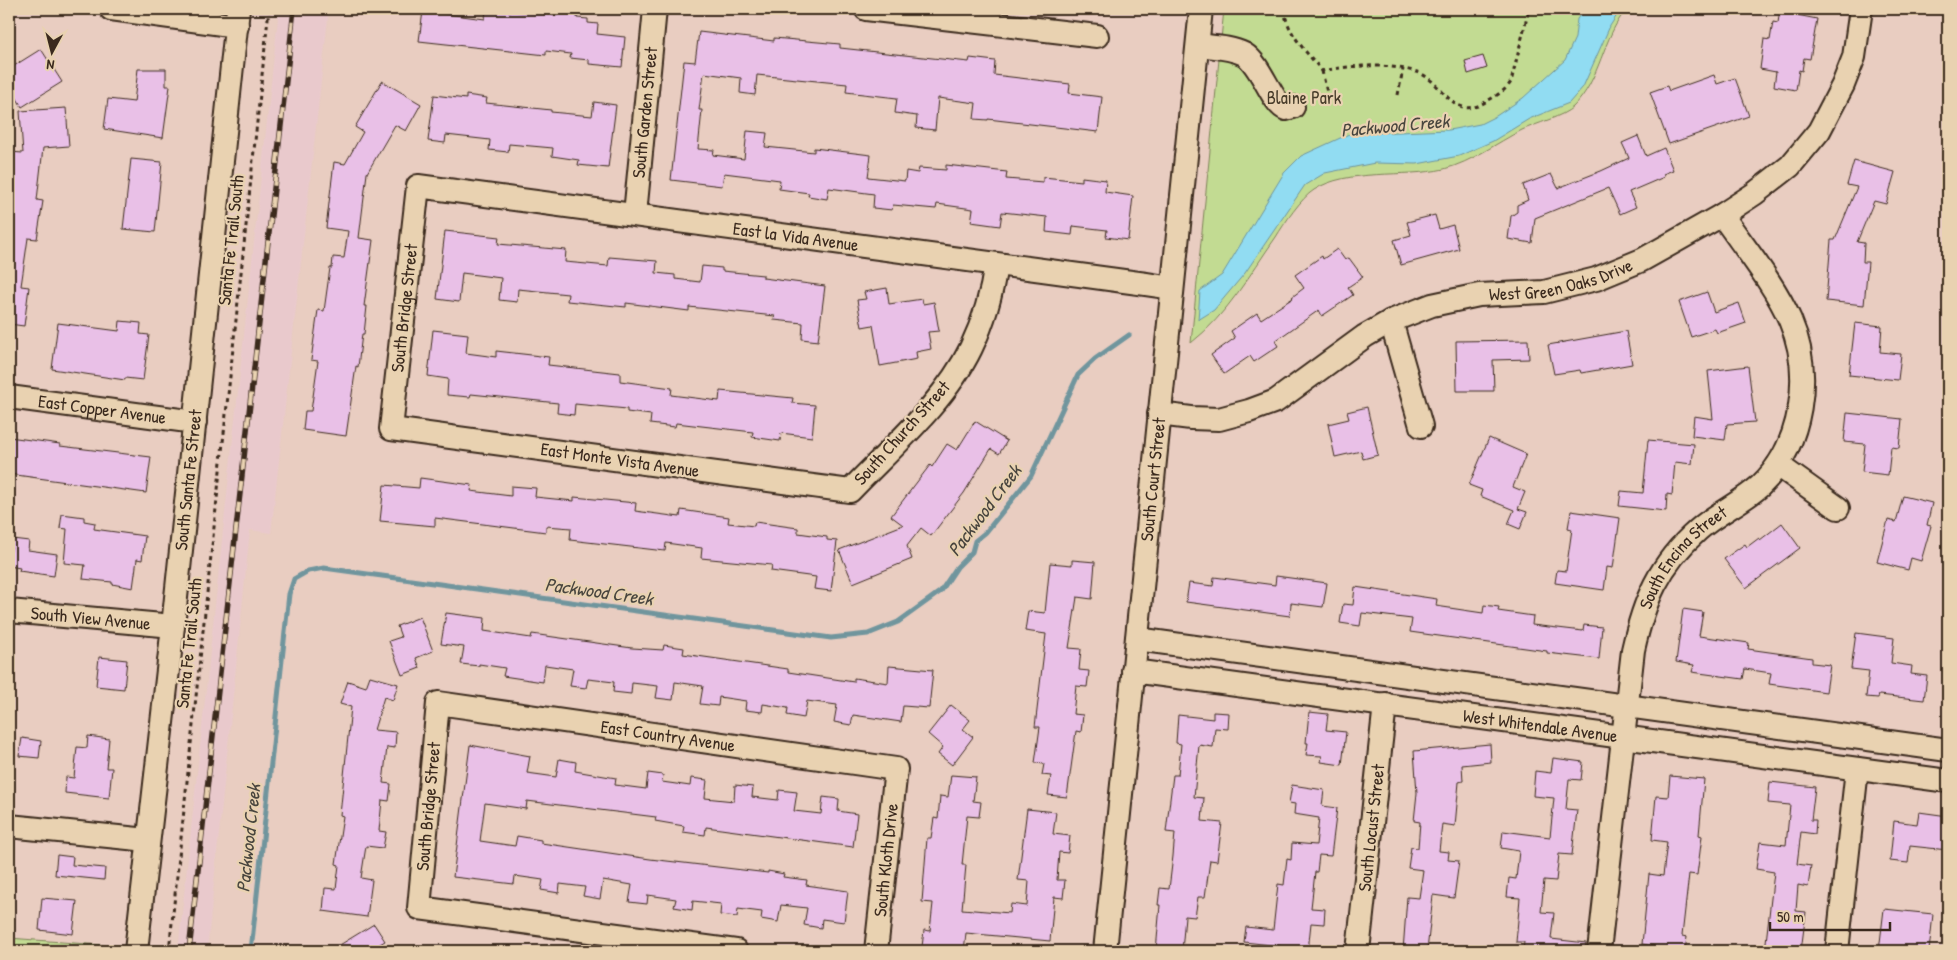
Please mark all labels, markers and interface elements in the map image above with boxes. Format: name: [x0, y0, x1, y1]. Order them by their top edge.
north arrow: [28, 28, 78, 78]
street label: South Garden Street: [626, 45, 663, 179]
text: N: [45, 55, 55, 75]
park label: Blaine Park: [1267, 85, 1342, 110]
water label: Packwood Creek: [1340, 107, 1452, 143]
street label: Santa Fe Trail South: [211, 173, 250, 306]
street label: East la Vida Avenue: [732, 216, 860, 257]
street label: South Bridge Street: [384, 242, 424, 374]
street label: West Green Oaks Drive: [1488, 252, 1636, 307]
street label: South Church Street: [848, 374, 956, 490]
street label: East Copper Avenue: [37, 388, 168, 430]
street label: South Santa Fe Street: [168, 407, 208, 552]
street label: South Court Street: [1134, 416, 1171, 542]
street label: East Monte Vista Avenue: [539, 436, 701, 483]
water label: Packwood Creek: [941, 457, 1028, 561]
street label: South Encina Street: [1633, 499, 1732, 612]
water label: Packwood Creek: [543, 571, 657, 612]
street label: Santa Fe Trail South: [169, 576, 208, 709]
street label: South View Avenue: [30, 600, 152, 636]
street label: West Whitendale Avenue: [1462, 703, 1619, 748]
street label: East Country Avenue: [599, 714, 737, 758]
street label: South Bridge Street: [410, 740, 446, 872]
street label: South Locust Street: [1352, 762, 1390, 893]
water label: Packwood Creek: [229, 781, 267, 893]
street label: South Kloth Drive: [867, 802, 904, 918]
scale bar: [1770, 900, 1890, 932]
text: 50 m: [1777, 906, 1804, 927]

